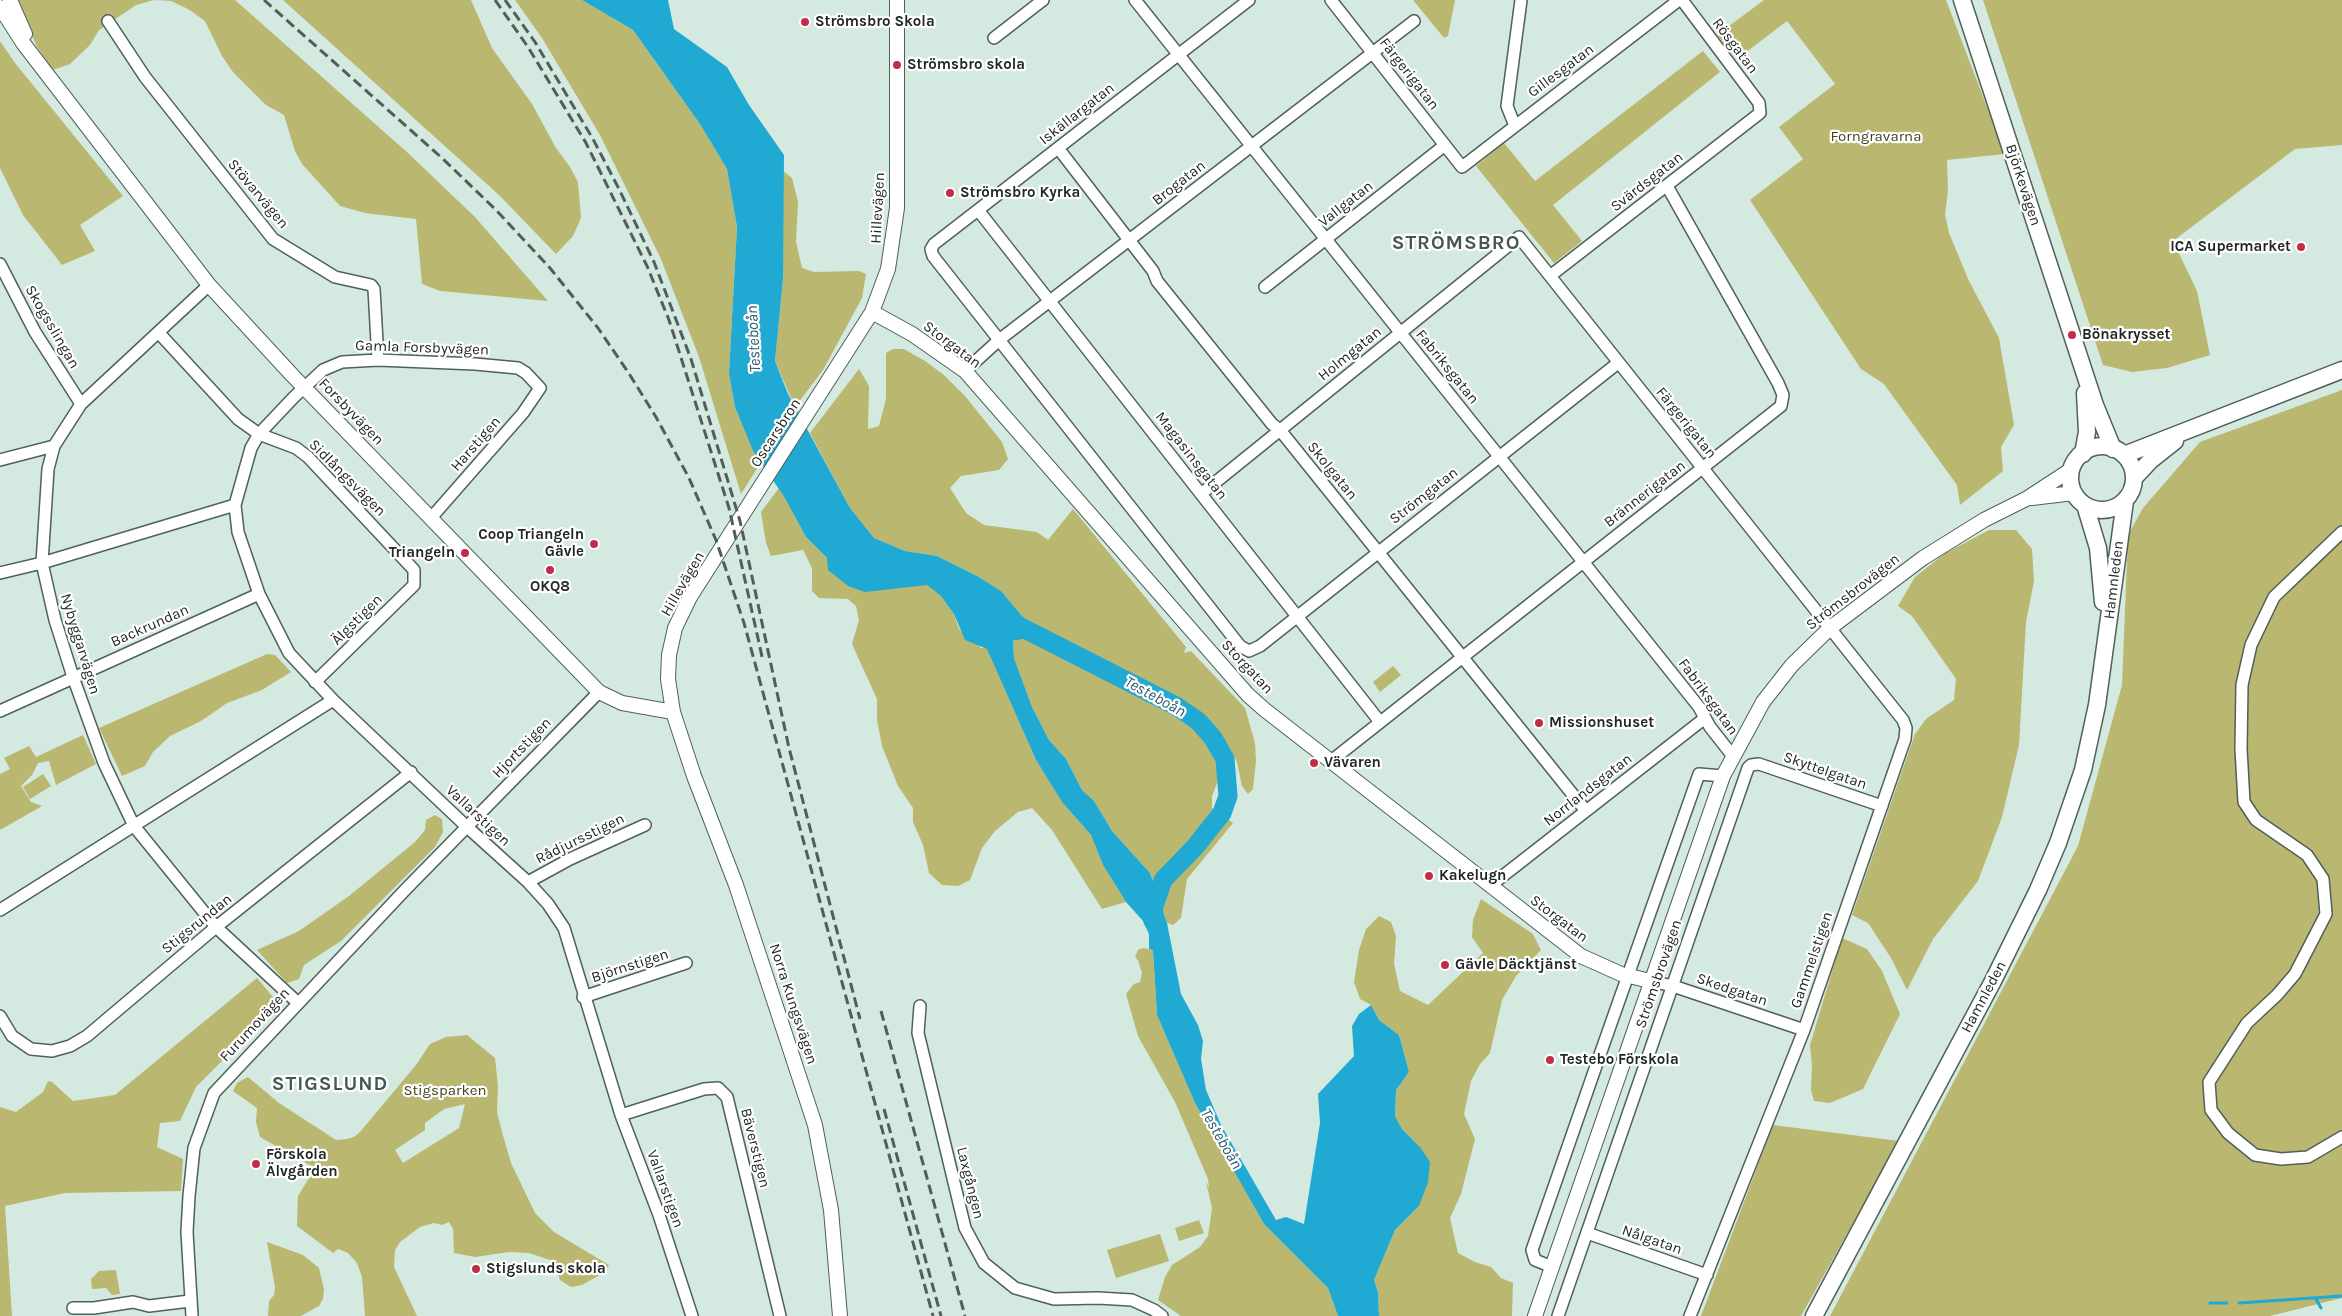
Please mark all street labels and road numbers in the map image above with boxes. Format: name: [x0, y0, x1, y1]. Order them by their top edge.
street label: Rösgatan: [1708, 15, 1762, 77]
street label: Färgerigatan: [1375, 34, 1443, 114]
street label: Gillesgatan: [1525, 40, 1597, 102]
street label: Iskällargatan: [1036, 79, 1118, 149]
street label: Björkevägen: [2001, 142, 2045, 228]
street label: Svärdsgatan: [1607, 148, 1687, 216]
street label: Stövarvägen: [224, 156, 292, 232]
street label: Brogatan: [1149, 157, 1209, 209]
street label: Hillevägen: [867, 172, 889, 244]
street label: Vallgatan: [1315, 177, 1377, 231]
street label: Skogsslingan: [21, 282, 83, 372]
street label: Storgatan: [920, 317, 984, 373]
street label: Holmgatan: [1315, 323, 1385, 385]
street label: Fabriksgatan: [1412, 326, 1482, 408]
street label: Gamla Forsbyvägen: [355, 337, 489, 359]
street label: Forsbyvägen: [315, 375, 387, 449]
street label: Färgerigatan: [1652, 384, 1720, 462]
street label: Oscarsbron: [747, 395, 805, 471]
street label: Magasinsgatan: [1151, 408, 1231, 504]
street label: Harstigen: [447, 413, 505, 475]
street label: Sidlångsvägen: [305, 436, 389, 520]
street label: Skolgatan: [1303, 438, 1361, 504]
street label: Brännerigatan: [1601, 457, 1689, 531]
street label: Strömgatan: [1386, 464, 1462, 528]
street label: Hamnleden: [2100, 540, 2128, 620]
street label: Hillevägen: [657, 548, 709, 620]
street label: Strömsbrovägen: [1803, 550, 1903, 634]
street label: Nybyggarvägen: [56, 591, 104, 697]
street label: Älgstigen: [328, 591, 386, 649]
street label: Backrundan: [108, 601, 192, 651]
street label: Storgatan: [1217, 636, 1277, 698]
street label: Fabriksgatan: [1674, 655, 1742, 739]
street label: Hjortstigen: [489, 714, 555, 782]
street label: Skyttelgatan: [1781, 748, 1869, 794]
street label: Norrlandsgatan: [1540, 750, 1636, 830]
street label: Vallarstigen: [442, 782, 514, 850]
street label: Rådjursstigen: [533, 810, 627, 868]
street label: Stigsrundan: [158, 890, 236, 958]
street label: Storgatan: [1527, 891, 1591, 947]
street label: Gammelstigen: [1787, 909, 1837, 1011]
street label: Strömsbrovägen: [1632, 917, 1686, 1031]
street label: Norra Kungsvägen: [765, 941, 821, 1067]
street label: Björnstigen: [589, 945, 671, 987]
street label: Hamnleden: [1958, 958, 2010, 1036]
street label: Skedgatan: [1694, 969, 1770, 1011]
street label: Furumovägen: [216, 984, 294, 1066]
street label: Bäverstigen: [736, 1106, 774, 1190]
street label: Laxgången: [952, 1145, 988, 1221]
street label: Vallarstigen: [643, 1148, 687, 1230]
street label: Nålgatan: [1620, 1221, 1684, 1259]

